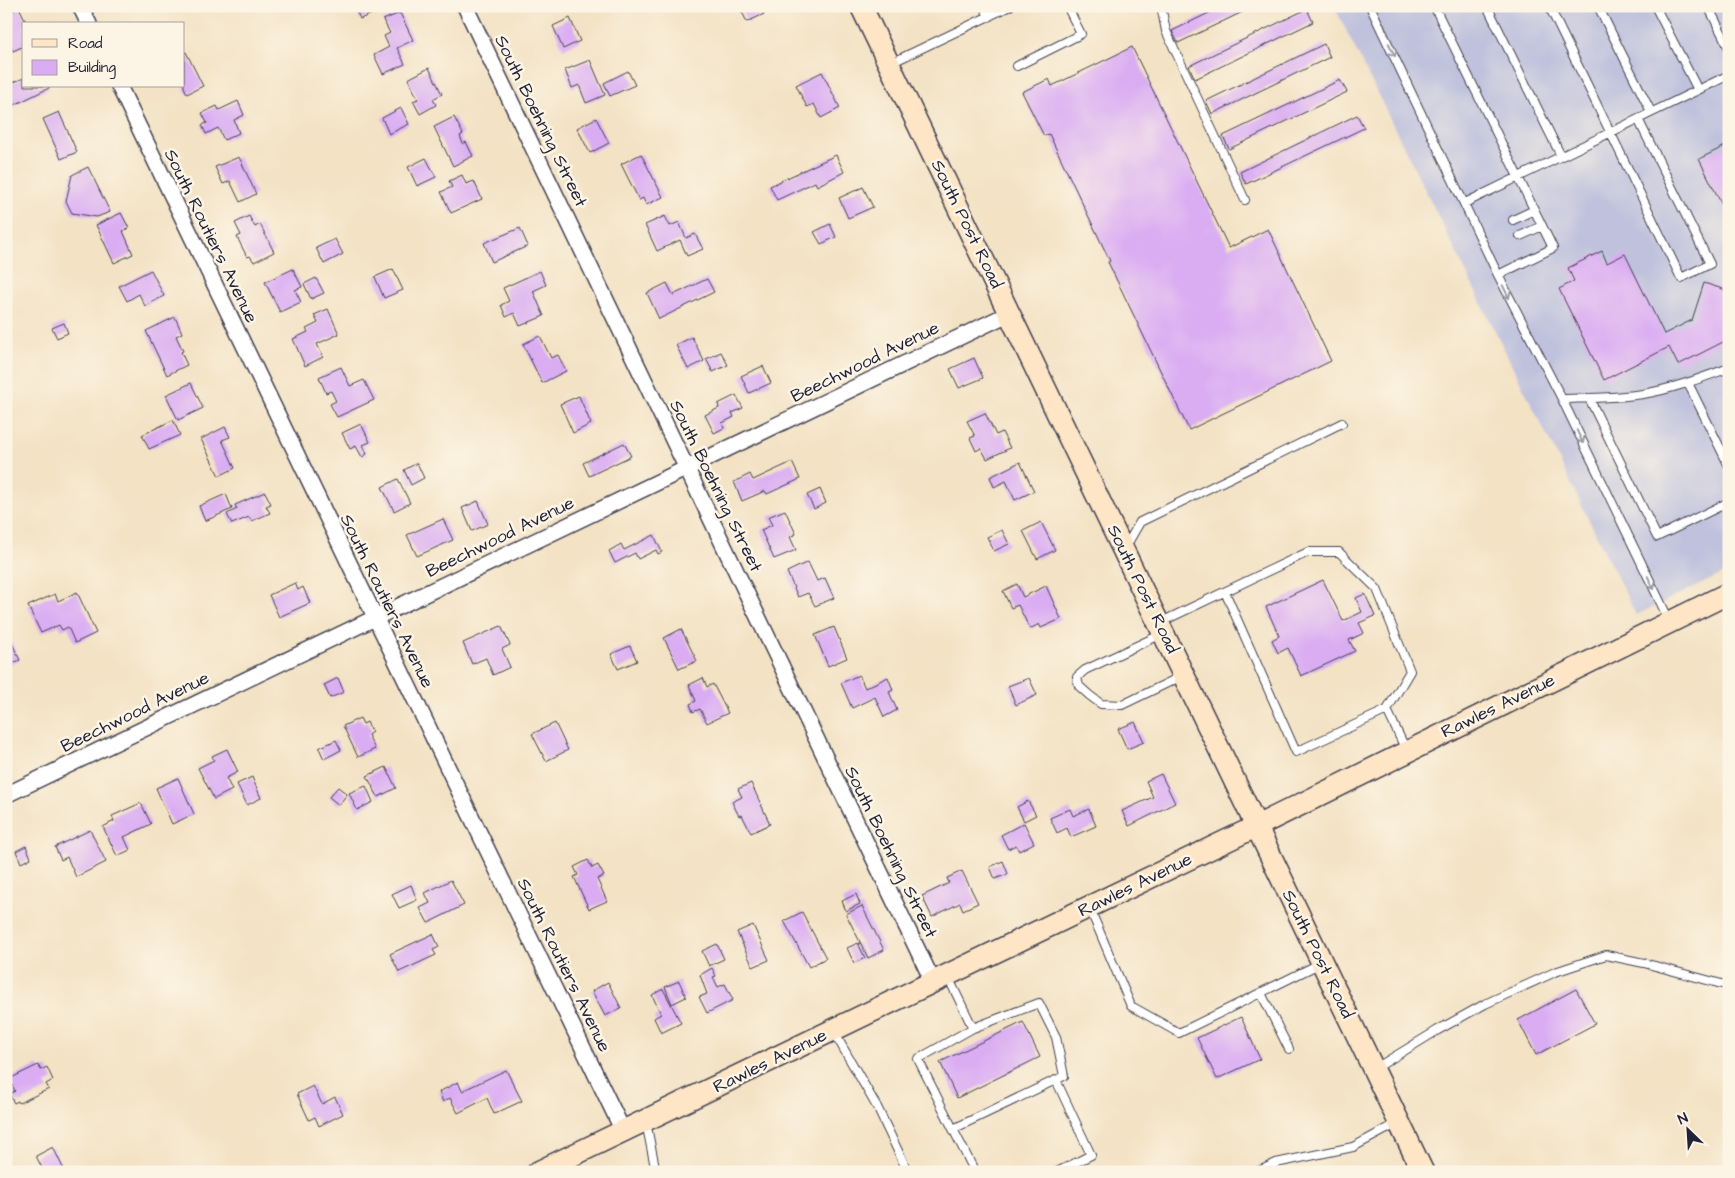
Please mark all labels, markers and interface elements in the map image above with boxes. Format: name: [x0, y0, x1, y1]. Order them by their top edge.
legend: [22, 22, 185, 88]
street label: South Boehning Street: [488, 31, 594, 212]
text: Road: [68, 33, 103, 54]
one-way arrow: [1387, 42, 1397, 57]
text: Building: [68, 57, 116, 79]
street label: South Routiers Avenue: [158, 145, 264, 327]
street label: South Post Road: [925, 155, 1009, 293]
one-way arrow: [1502, 284, 1511, 299]
street label: Beechwood Avenue: [787, 315, 944, 409]
street label: South Boehning Street: [663, 396, 769, 577]
one-way arrow: [1575, 429, 1585, 444]
street label: Beechwood Avenue: [422, 490, 579, 584]
street label: South Routiers Avenue: [334, 510, 440, 692]
street label: South Post Road: [1101, 520, 1185, 658]
one-way arrow: [1647, 575, 1656, 590]
street label: Beechwood Avenue: [57, 665, 214, 759]
street label: Rawles Avenue: [1437, 668, 1559, 744]
street label: South Boehning Street: [838, 762, 944, 943]
street label: Rawles Avenue: [1074, 847, 1196, 923]
street label: South Routiers Avenue: [511, 874, 617, 1056]
street label: South Post Road: [1276, 885, 1360, 1023]
street label: Rawles Avenue: [709, 1023, 831, 1099]
north arrow: [1662, 1106, 1712, 1156]
text: N: [1675, 1108, 1691, 1130]

